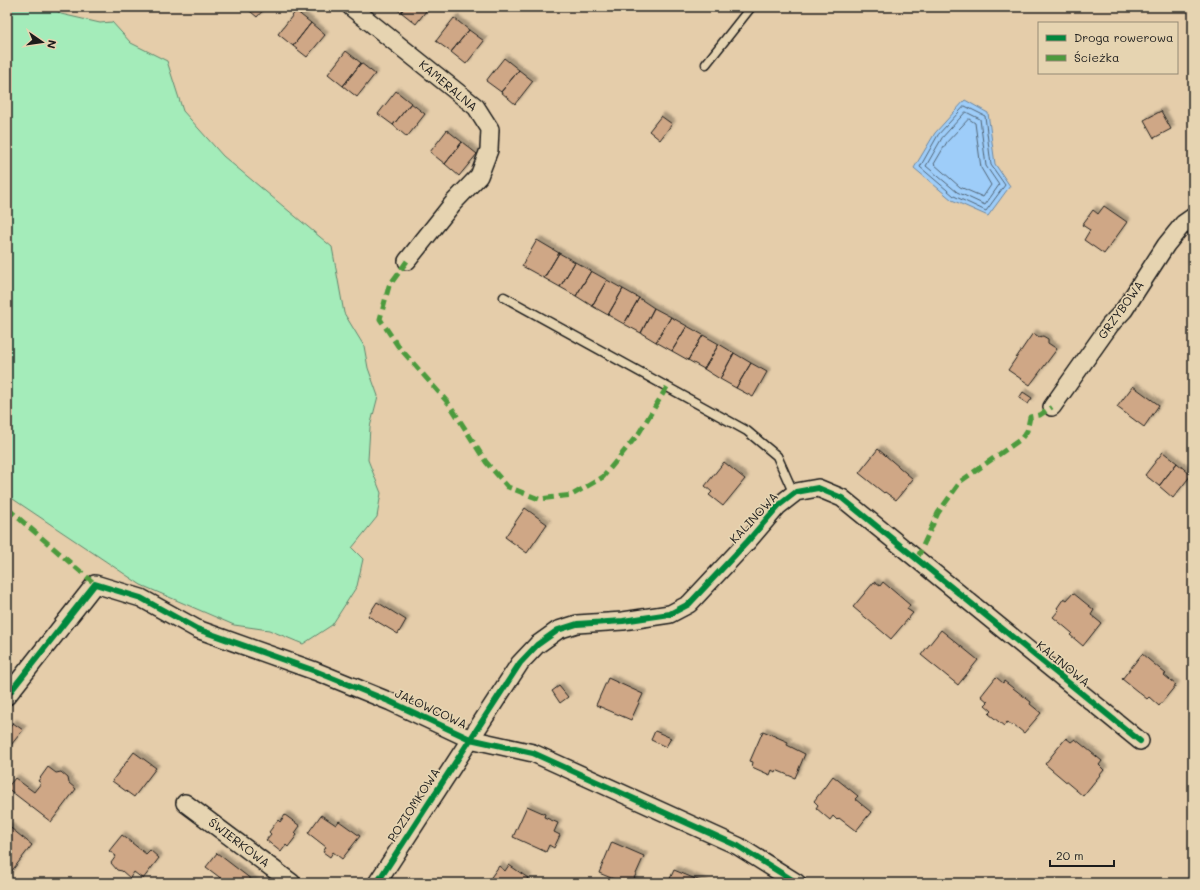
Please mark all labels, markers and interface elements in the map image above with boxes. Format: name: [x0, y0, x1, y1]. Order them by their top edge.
north arrow: [22, 22, 62, 62]
legend: [1038, 22, 1178, 74]
text: Droga rowerowa: [1074, 29, 1173, 45]
text: N: [44, 39, 60, 50]
text: Ścieżka: [1074, 49, 1119, 65]
street label: KAMERALNA: [416, 56, 481, 114]
street label: GRZYBOWA: [1094, 277, 1147, 342]
street label: KALINOWA: [725, 488, 781, 546]
street label: KALINOWA: [1034, 637, 1094, 690]
street label: JAŁOWCOWA: [393, 684, 470, 732]
street label: POZIOMKOWA: [383, 765, 443, 844]
street label: ŚWIERKOWA: [206, 814, 273, 870]
scale bar: [1050, 842, 1114, 868]
text: 20 m: [1056, 847, 1084, 863]

